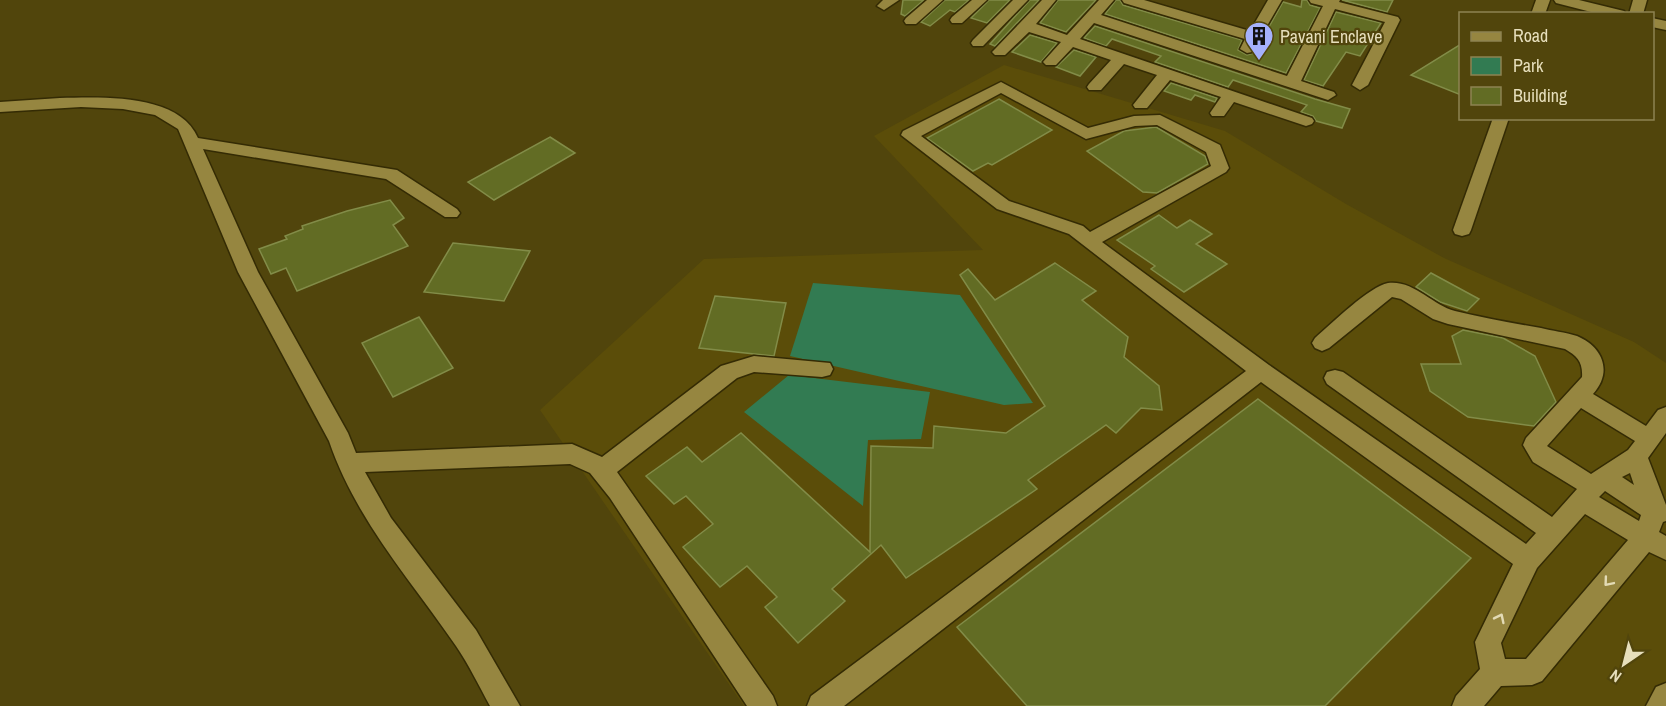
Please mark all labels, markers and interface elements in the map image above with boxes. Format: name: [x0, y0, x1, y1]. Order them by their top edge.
legend: [1459, 12, 1654, 120]
building icon: Pavani Enclave: [1243, 20, 1275, 62]
text: Road: [1513, 23, 1548, 48]
place label: Pavani Enclave: [1280, 24, 1383, 49]
text: Park: [1513, 53, 1544, 78]
text: Building: [1513, 83, 1568, 108]
one-way arrow: [1604, 575, 1615, 586]
one-way arrow: [1493, 614, 1504, 625]
north arrow: [1594, 634, 1654, 694]
text: N: [1605, 665, 1626, 688]

